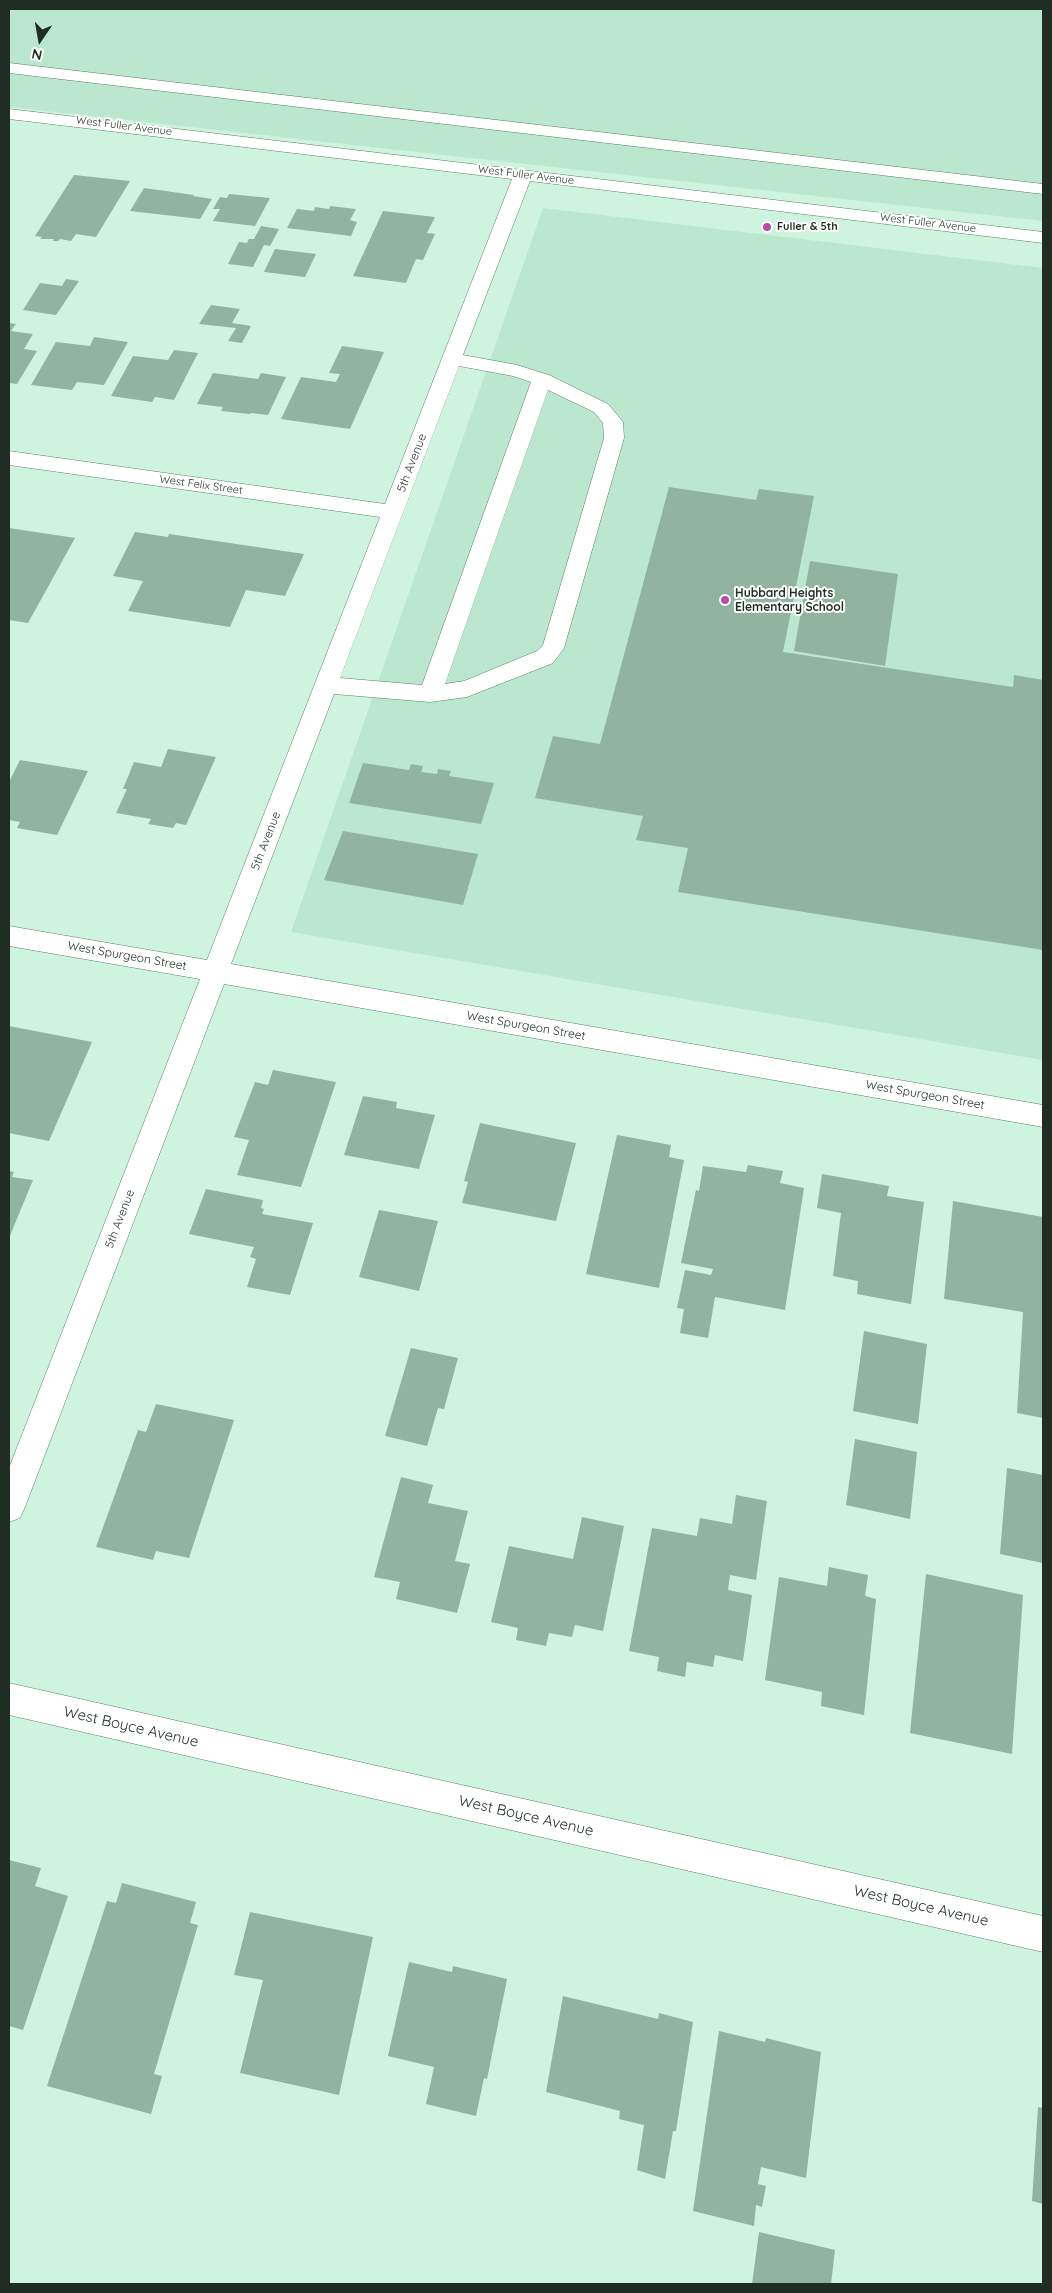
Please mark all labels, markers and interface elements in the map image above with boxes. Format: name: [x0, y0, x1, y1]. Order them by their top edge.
north arrow: [15, 15, 65, 65]
text: N: [30, 45, 44, 65]
street label: West Fuller Avenue: [75, 114, 173, 138]
street label: West Fuller Avenue: [477, 163, 575, 187]
street label: West Fuller Avenue: [879, 211, 977, 235]
place label: Fuller & 5th: [777, 220, 838, 234]
marker: Fuller & 5th: [761, 221, 773, 233]
street label: 5th Avenue: [394, 432, 430, 494]
street label: West Felix Street: [158, 473, 244, 497]
place label: Hubbard Heights Elementary School: [735, 586, 844, 614]
marker: Hubbard Heights Elementary School: [719, 594, 731, 606]
street label: 5th Avenue: [248, 810, 284, 872]
street label: West Spurgeon Street: [66, 938, 188, 974]
street label: West Spurgeon Street: [465, 1008, 587, 1044]
street label: West Spurgeon Street: [864, 1077, 986, 1113]
street label: 5th Avenue: [102, 1188, 138, 1250]
street label: West Boyce Avenue: [62, 1703, 200, 1751]
street label: West Boyce Avenue: [457, 1792, 595, 1840]
street label: West Boyce Avenue: [852, 1882, 990, 1930]

